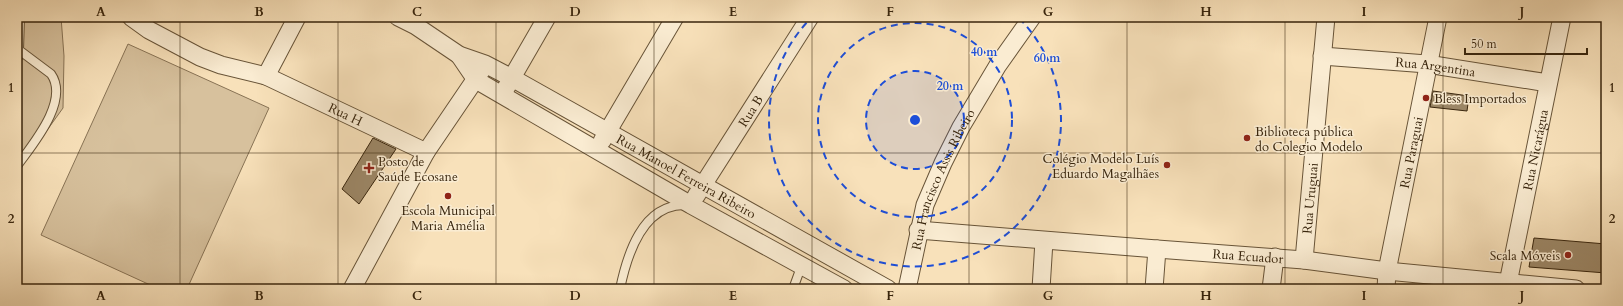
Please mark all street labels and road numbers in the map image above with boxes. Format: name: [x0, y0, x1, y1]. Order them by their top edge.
street label: Rua Argentina: [1395, 54, 1477, 82]
street label: Rua B: [734, 92, 768, 131]
street label: Rua H: [325, 99, 366, 131]
street label: Rua Francisco Assis Ribeiro: [908, 106, 980, 252]
street label: Rua Nicarágua: [1519, 108, 1553, 192]
street label: Rua Paraguai: [1396, 115, 1428, 190]
street label: Rua Manoel Ferreira Ribeiro: [613, 130, 759, 223]
street label: Rua Uruguai: [1298, 162, 1323, 235]
street label: Rua Ecuador: [1212, 245, 1284, 268]

